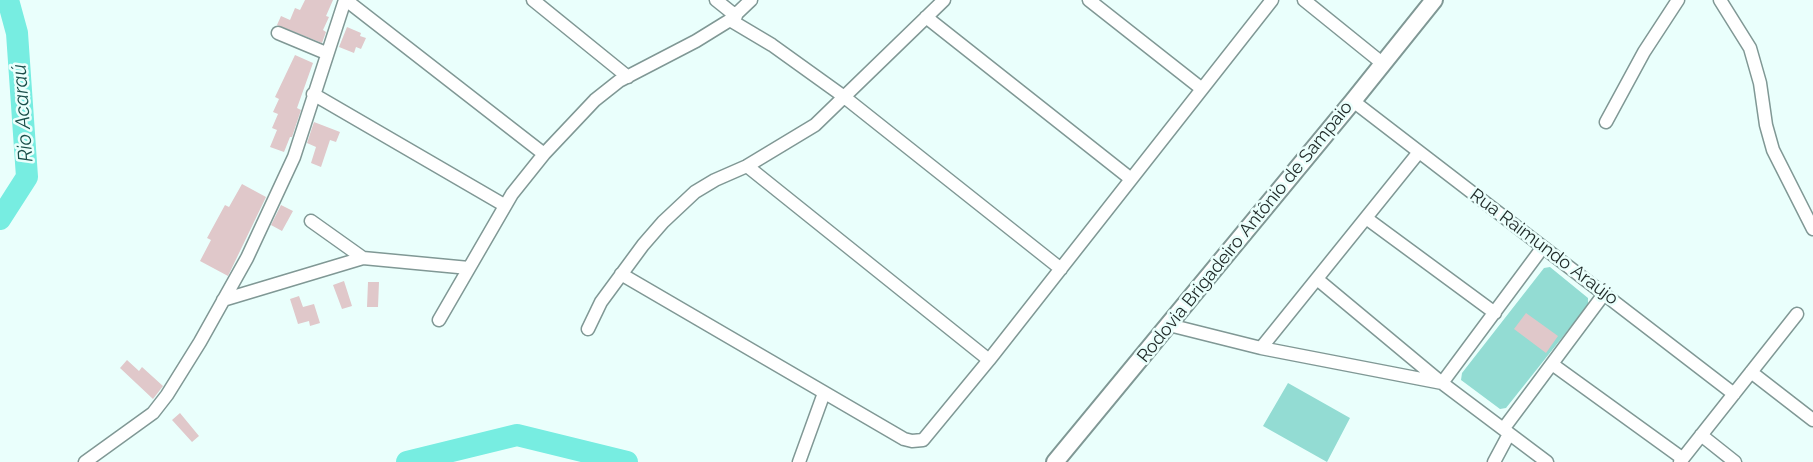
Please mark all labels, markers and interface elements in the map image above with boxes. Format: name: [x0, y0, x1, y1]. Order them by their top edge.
water label: Rio Acaraú: [8, 63, 38, 163]
street label: Rodovia Brigadeiro Antônio de Sampaio: [1133, 97, 1357, 367]
street label: Rua Raimundo Araújo: [1466, 184, 1622, 310]

